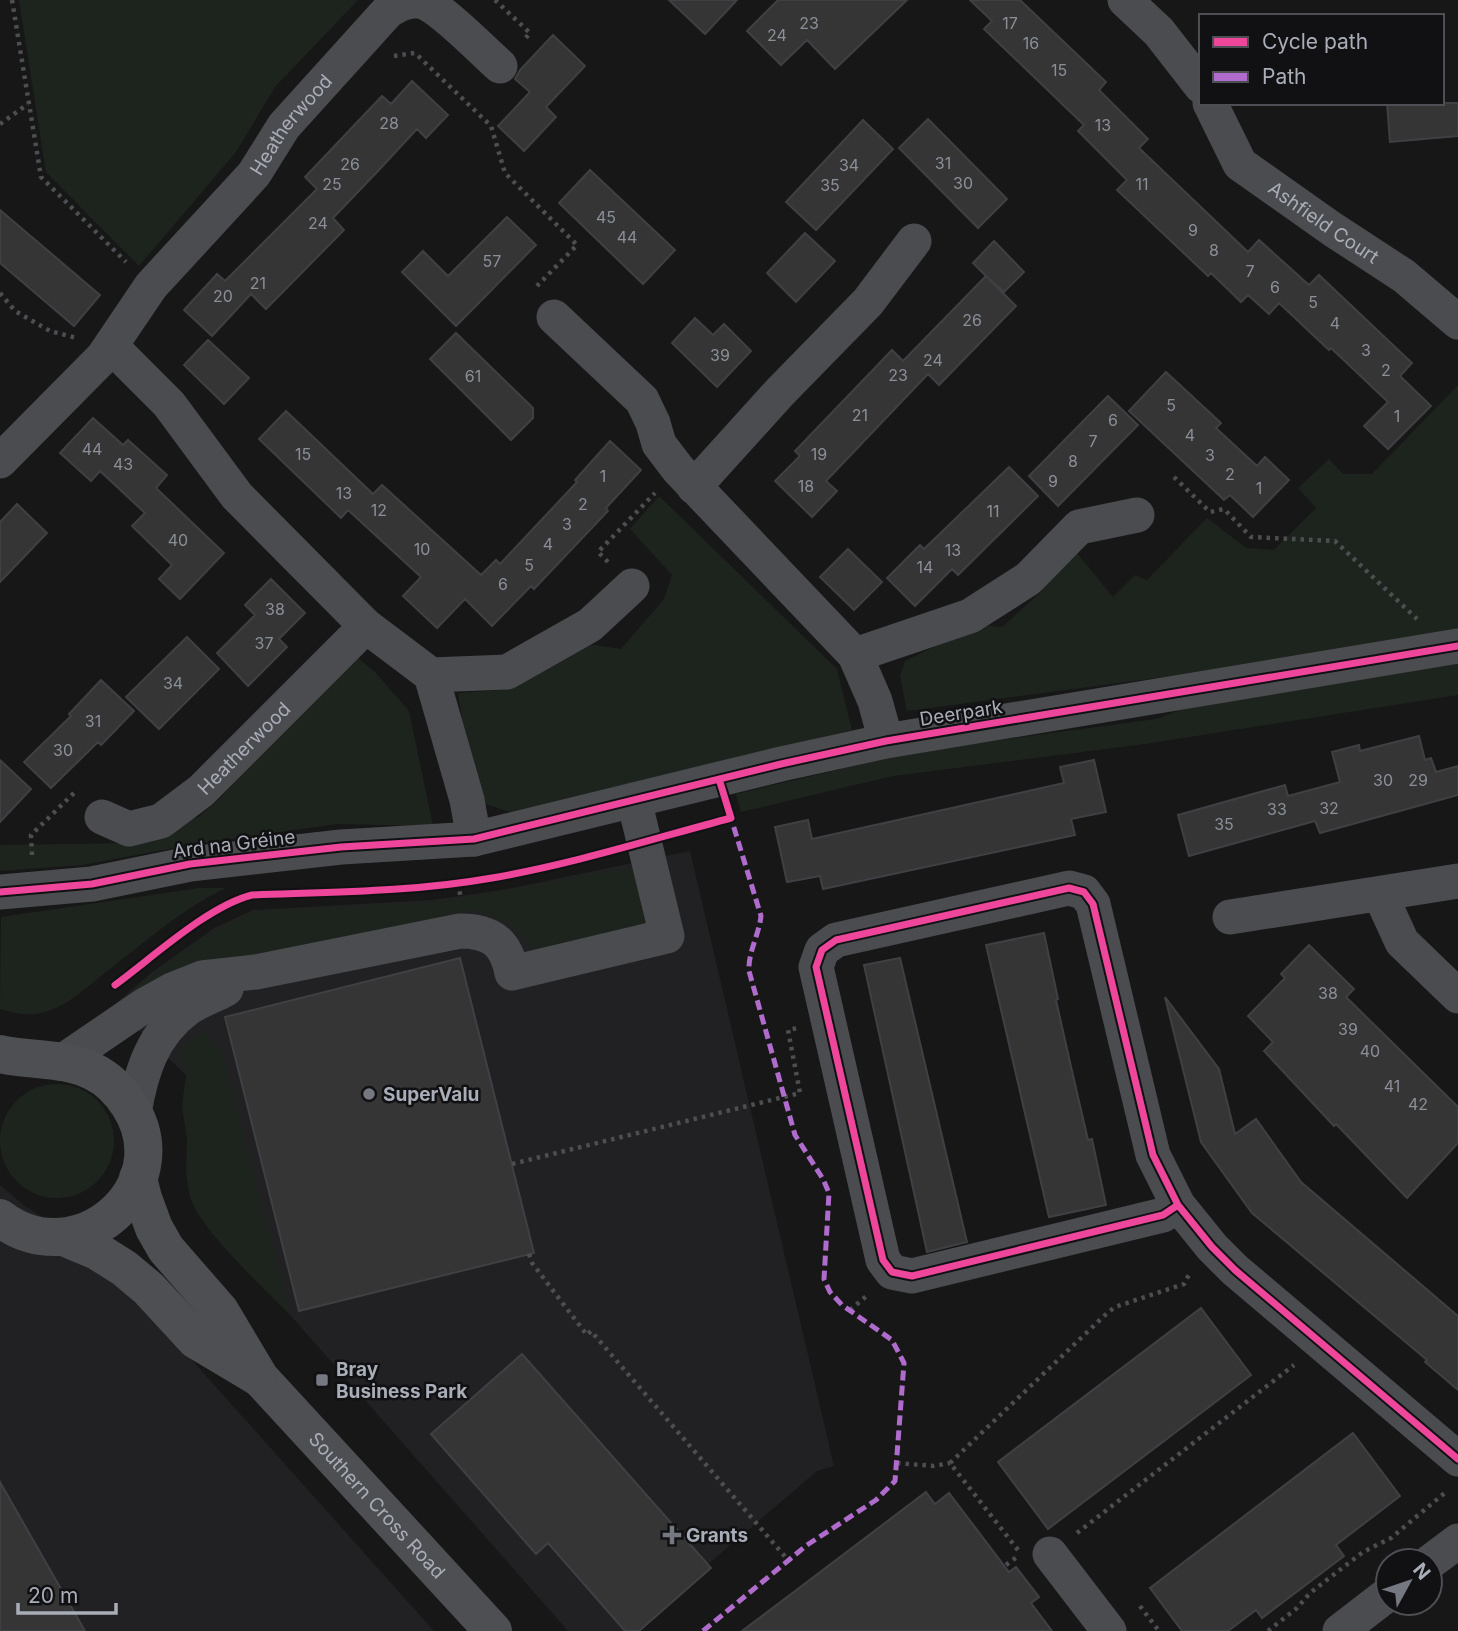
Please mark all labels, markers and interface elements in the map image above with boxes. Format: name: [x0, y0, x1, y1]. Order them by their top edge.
house number: 23: [799, 13, 819, 33]
house number: 17: [1002, 13, 1018, 33]
legend: [1199, 14, 1444, 105]
house number: 24: [767, 25, 787, 45]
text: Cycle path: [1262, 29, 1368, 54]
house number: 16: [1023, 33, 1039, 53]
house number: 15: [1051, 60, 1067, 80]
text: Path: [1262, 64, 1307, 89]
street label: Heatherwood: [245, 69, 337, 179]
house number: 28: [379, 113, 399, 133]
house number: 13: [1095, 115, 1111, 135]
house number: 31: [935, 153, 951, 173]
house number: 26: [340, 154, 360, 174]
house number: 34: [839, 155, 859, 175]
house number: 30: [953, 173, 973, 193]
house number: 25: [322, 174, 342, 194]
house number: 11: [1135, 174, 1149, 194]
house number: 35: [820, 175, 840, 195]
street label: Ashfield Court: [1264, 176, 1383, 268]
house number: 45: [596, 207, 616, 227]
house number: 24: [308, 213, 328, 233]
house number: 9: [1188, 220, 1198, 240]
house number: 44: [617, 227, 637, 247]
house number: 8: [1209, 240, 1219, 260]
house number: 57: [483, 251, 501, 271]
house number: 7: [1245, 261, 1255, 281]
house number: 21: [250, 273, 266, 293]
house number: 6: [1270, 277, 1280, 297]
house number: 20: [213, 286, 233, 306]
house number: 5: [1308, 292, 1318, 312]
house number: 26: [962, 310, 982, 330]
house number: 4: [1330, 313, 1340, 333]
house number: 3: [1361, 340, 1371, 360]
house number: 39: [710, 345, 730, 365]
house number: 24: [923, 350, 943, 370]
house number: 2: [1381, 360, 1391, 380]
house number: 23: [888, 365, 908, 385]
house number: 61: [465, 366, 481, 386]
house number: 5: [1166, 395, 1176, 415]
house number: 21: [852, 405, 868, 425]
house number: 1: [1394, 406, 1400, 426]
house number: 6: [1108, 410, 1118, 430]
house number: 4: [1185, 425, 1195, 445]
house number: 7: [1088, 431, 1098, 451]
house number: 44: [82, 439, 102, 459]
house number: 15: [295, 444, 311, 464]
house number: 19: [811, 444, 827, 464]
house number: 3: [1205, 445, 1215, 465]
house number: 8: [1068, 451, 1078, 471]
house number: 43: [113, 454, 133, 474]
house number: 2: [1225, 464, 1235, 484]
house number: 1: [600, 466, 606, 486]
house number: 9: [1048, 471, 1058, 491]
house number: 18: [798, 476, 814, 496]
house number: 1: [1256, 478, 1262, 498]
house number: 13: [336, 483, 352, 503]
house number: 2: [578, 494, 588, 514]
house number: 12: [371, 500, 387, 520]
house number: 11: [986, 501, 1000, 521]
house number: 3: [562, 514, 572, 534]
house number: 40: [168, 530, 188, 550]
house number: 4: [543, 534, 553, 554]
house number: 10: [414, 539, 430, 559]
house number: 13: [945, 540, 961, 560]
house number: 5: [524, 555, 534, 575]
house number: 14: [917, 557, 933, 577]
house number: 6: [498, 574, 508, 594]
house number: 38: [265, 599, 285, 619]
house number: 37: [255, 633, 273, 653]
house number: 34: [163, 673, 183, 693]
street label: Deerpark: [918, 695, 1005, 731]
street label: Heatherwood: [193, 697, 295, 799]
house number: 31: [85, 711, 101, 731]
house number: 30: [53, 740, 73, 760]
house number: 30: [1373, 770, 1393, 790]
house number: 29: [1408, 770, 1428, 790]
house number: 32: [1319, 798, 1339, 818]
house number: 33: [1267, 799, 1287, 819]
house number: 35: [1214, 814, 1234, 834]
street label: Ard na Gréine: [171, 825, 297, 863]
house number: 38: [1318, 983, 1338, 1003]
house number: 39: [1338, 1019, 1358, 1039]
house number: 40: [1360, 1041, 1380, 1061]
house number: 41: [1384, 1076, 1400, 1096]
place label: SuperValu: [383, 1083, 479, 1106]
marker: SuperValu: [361, 1086, 377, 1102]
house number: 42: [1408, 1094, 1428, 1114]
place label: Bray Business Park: [336, 1358, 467, 1403]
marker: Bray Business Park: [314, 1372, 330, 1388]
street label: Southern Cross Road: [304, 1427, 450, 1583]
place label: Grants: [686, 1524, 748, 1547]
marker: Grants: [664, 1527, 680, 1543]
north arrow: [1374, 1547, 1444, 1617]
text: N: [1408, 1558, 1435, 1584]
scale bar: [18, 1572, 116, 1616]
text: 20 m: [28, 1583, 78, 1608]

